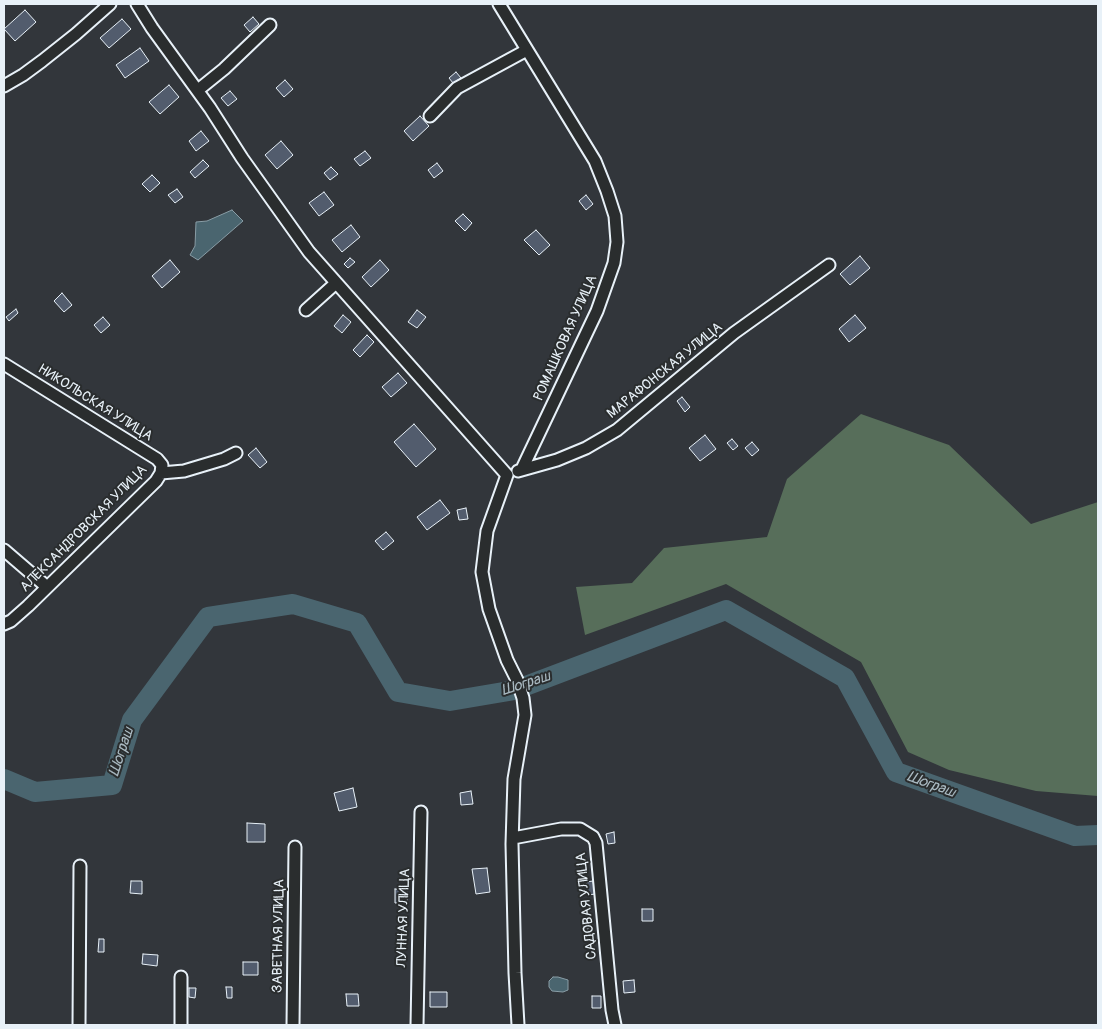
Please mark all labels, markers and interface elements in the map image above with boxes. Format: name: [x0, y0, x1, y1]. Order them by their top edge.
street label: РОМАШКОВАЯ УЛИЦА: [531, 273, 601, 403]
street label: МАРАФОНСКАЯ УЛИЦА: [604, 319, 726, 423]
street label: НИКОЛЬСКАЯ УЛИЦА: [35, 361, 155, 445]
street label: АЛЕКСАНДРОВСКАЯ УЛИЦА: [17, 462, 151, 596]
water label: Шограш: [499, 668, 553, 700]
water label: Шограш: [106, 725, 138, 779]
water label: Шограш: [904, 768, 958, 802]
street label: САДОВАЯ УЛИЦА: [573, 852, 601, 960]
street label: ЛУННАЯ УЛИЦА: [394, 868, 414, 968]
street label: ЗАВЕТНАЯ УЛИЦА: [270, 879, 288, 993]

